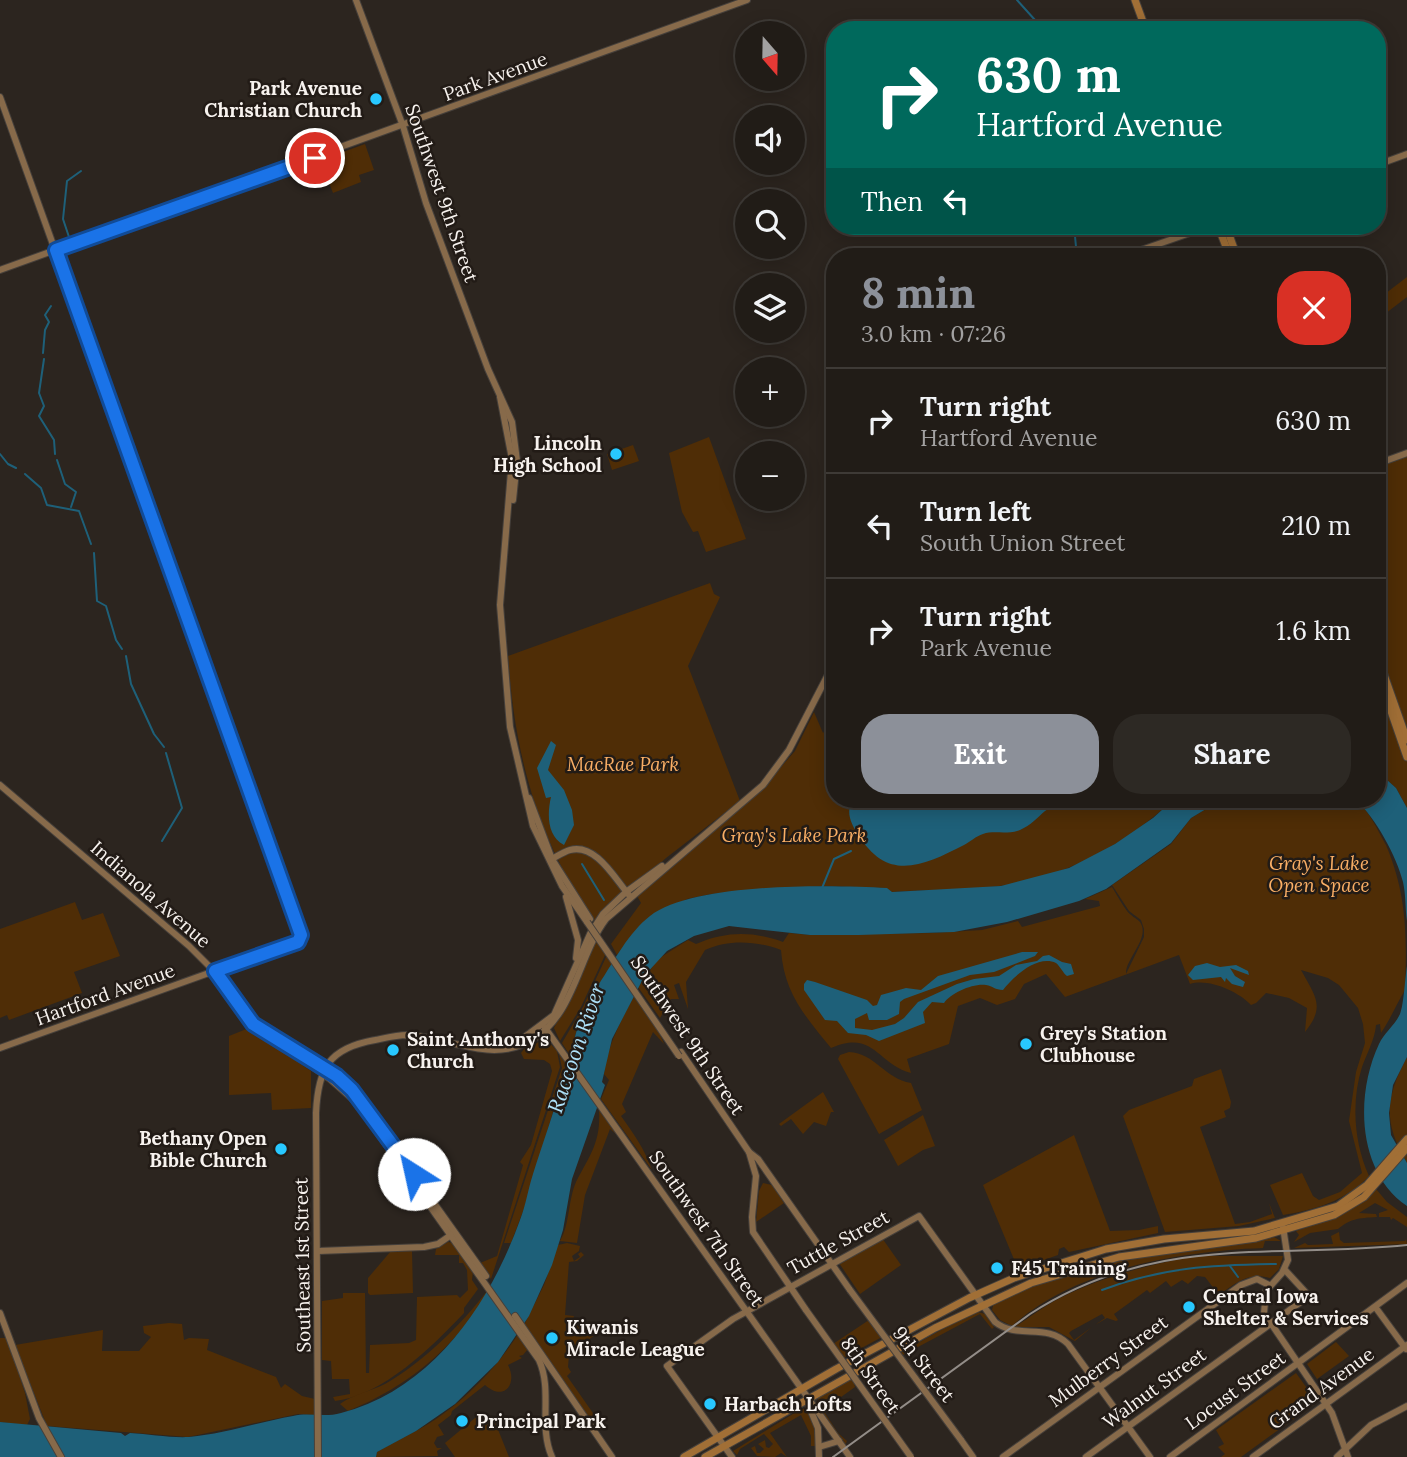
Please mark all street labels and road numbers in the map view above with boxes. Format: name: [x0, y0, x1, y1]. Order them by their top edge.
street label: Park Avenue: [440, 46, 550, 106]
street label: Southwest 9th Street: [400, 101, 484, 286]
street label: Indianola Avenue: [86, 835, 216, 953]
street label: Southwest 9th Street: [626, 951, 751, 1120]
street label: Hartford Avenue: [32, 958, 178, 1030]
street label: Southwest 7th Street: [644, 1145, 770, 1311]
street label: Southeast 1st Street: [288, 1177, 316, 1353]
street label: Tuttle Street: [783, 1204, 894, 1280]
street label: Mulberry Street: [1044, 1309, 1173, 1412]
street label: 9th Street: [888, 1321, 961, 1407]
street label: 8th Street: [836, 1332, 907, 1419]
street label: Walnut Street: [1098, 1342, 1211, 1434]
street label: Grand Avenue: [1263, 1342, 1379, 1434]
street label: Locust Street: [1180, 1345, 1291, 1435]

